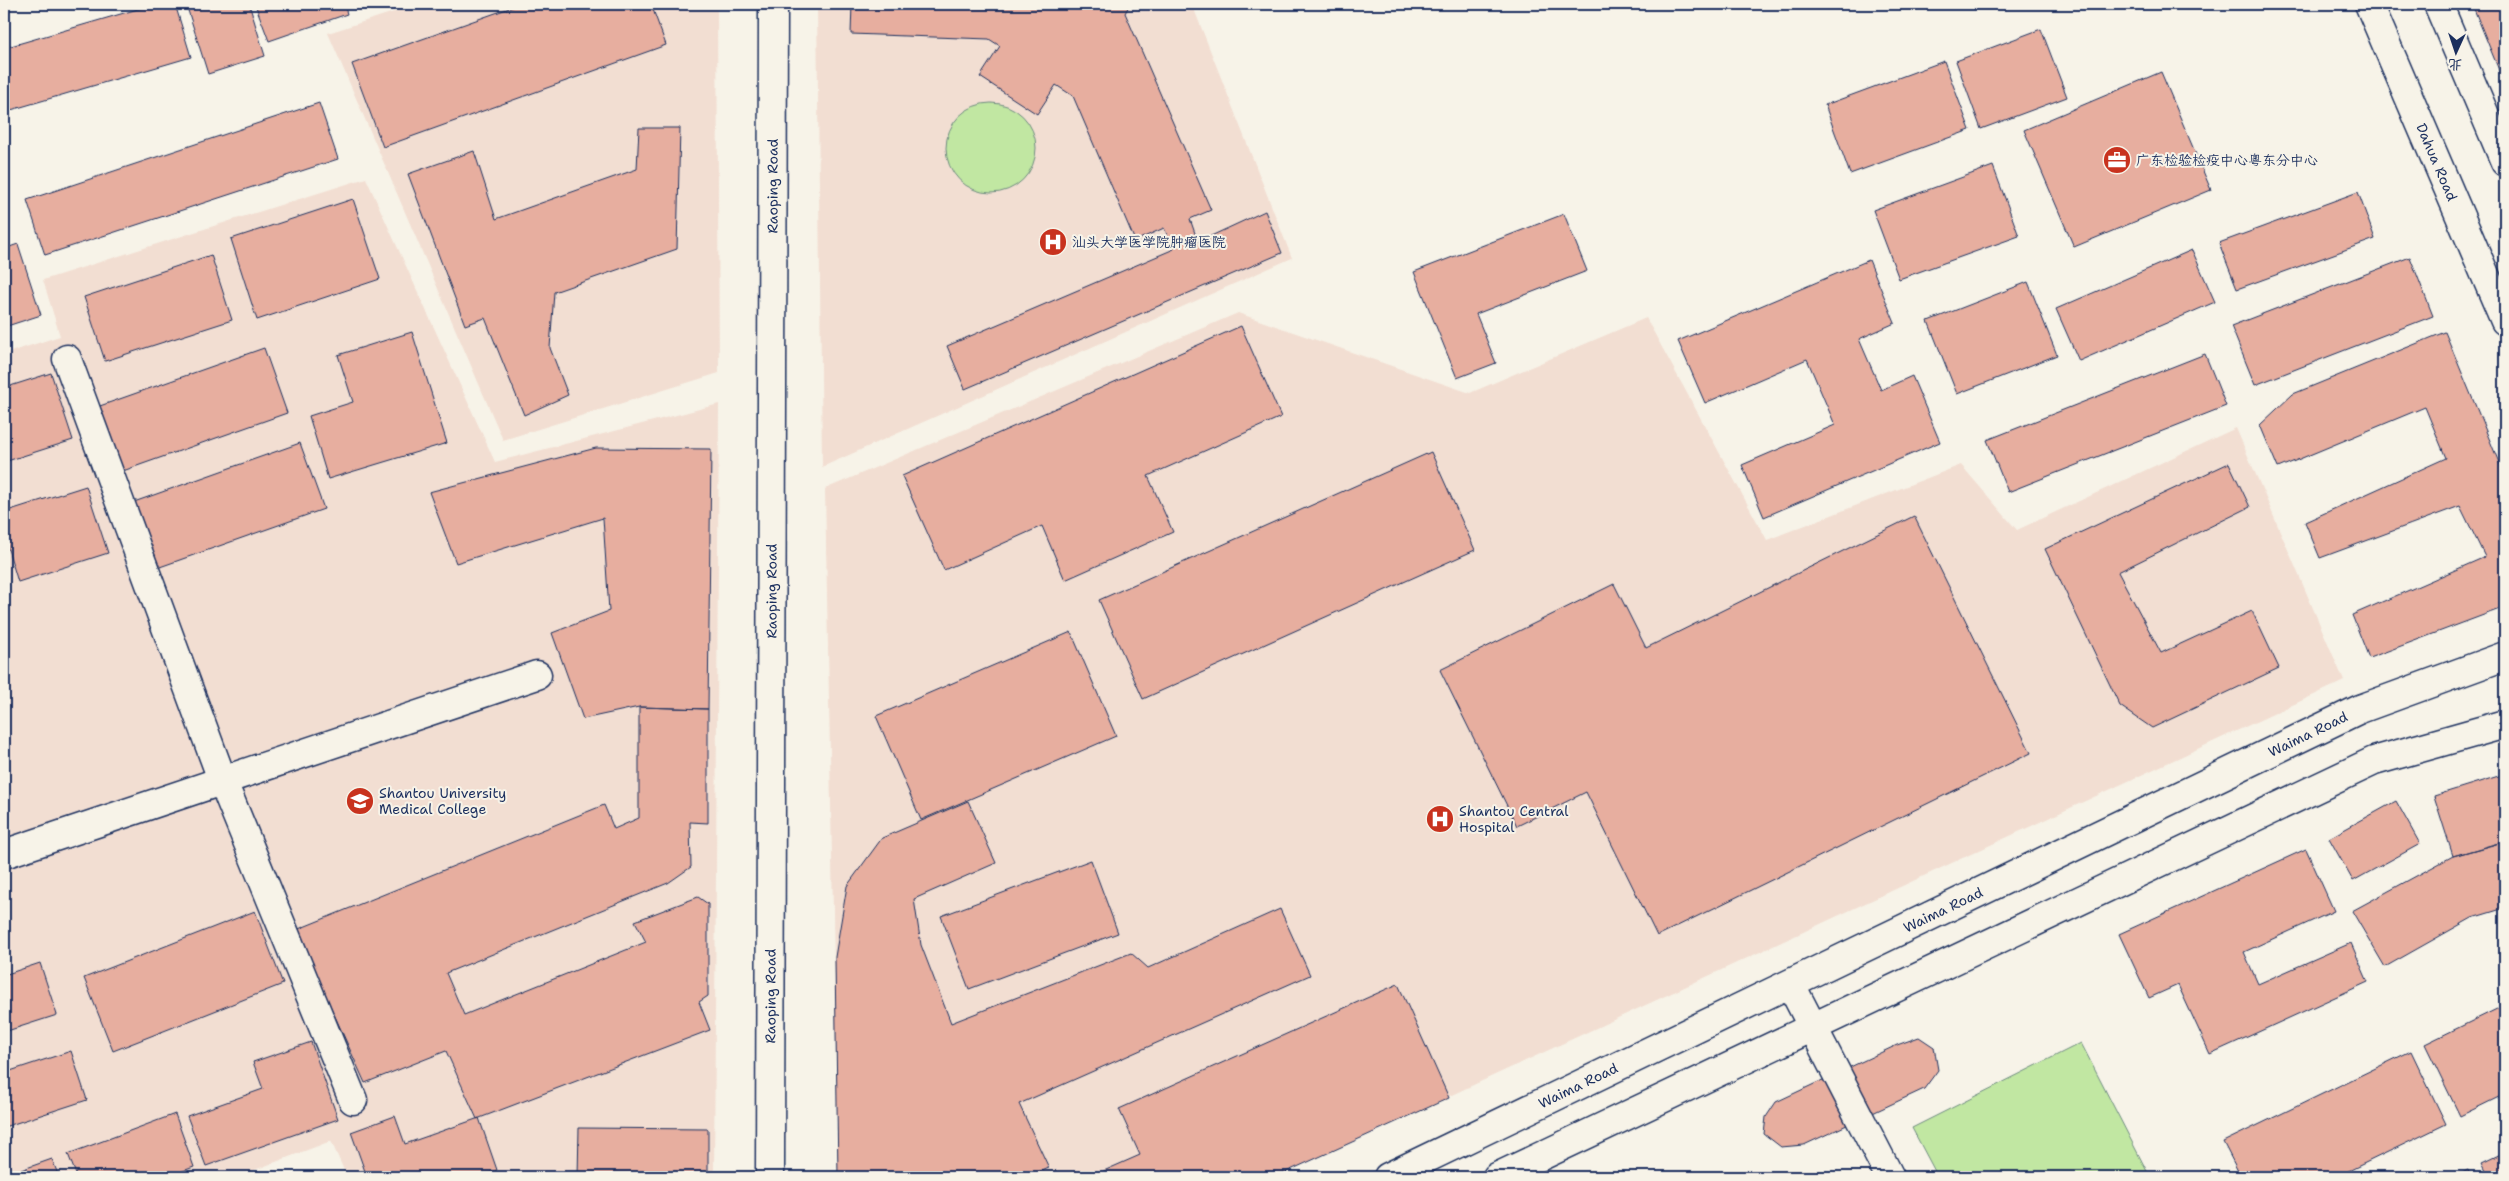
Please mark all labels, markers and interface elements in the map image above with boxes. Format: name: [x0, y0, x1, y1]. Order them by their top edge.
north arrow: [2432, 28, 2482, 78]
text: 北: [2448, 56, 2463, 74]
street label: Dahua Road: [2412, 120, 2461, 204]
street label: Raoping Road: [763, 138, 782, 234]
office icon: 广东检验检疫中心粤东分中心: [2102, 145, 2132, 175]
place label: 广东检验检疫中心粤东分中心: [2136, 151, 2318, 169]
hospital icon: 汕头大学医学院肿瘤医院: [1038, 227, 1068, 257]
place label: 汕头大学医学院肿瘤医院: [1072, 233, 1226, 251]
street label: Raoping Road: [762, 543, 781, 639]
street label: Waima Road: [2265, 707, 2351, 761]
place label: Shantou University Medical College: [379, 784, 506, 818]
school or university icon: Shantou University Medical College: [345, 786, 375, 816]
place label: Shantou Central Hospital: [1459, 802, 1569, 836]
hospital icon: Shantou Central Hospital: [1425, 804, 1455, 834]
street label: Waima Road: [1900, 883, 1986, 937]
street label: Raoping Road: [761, 948, 780, 1044]
street label: Waima Road: [1535, 1059, 1621, 1112]

